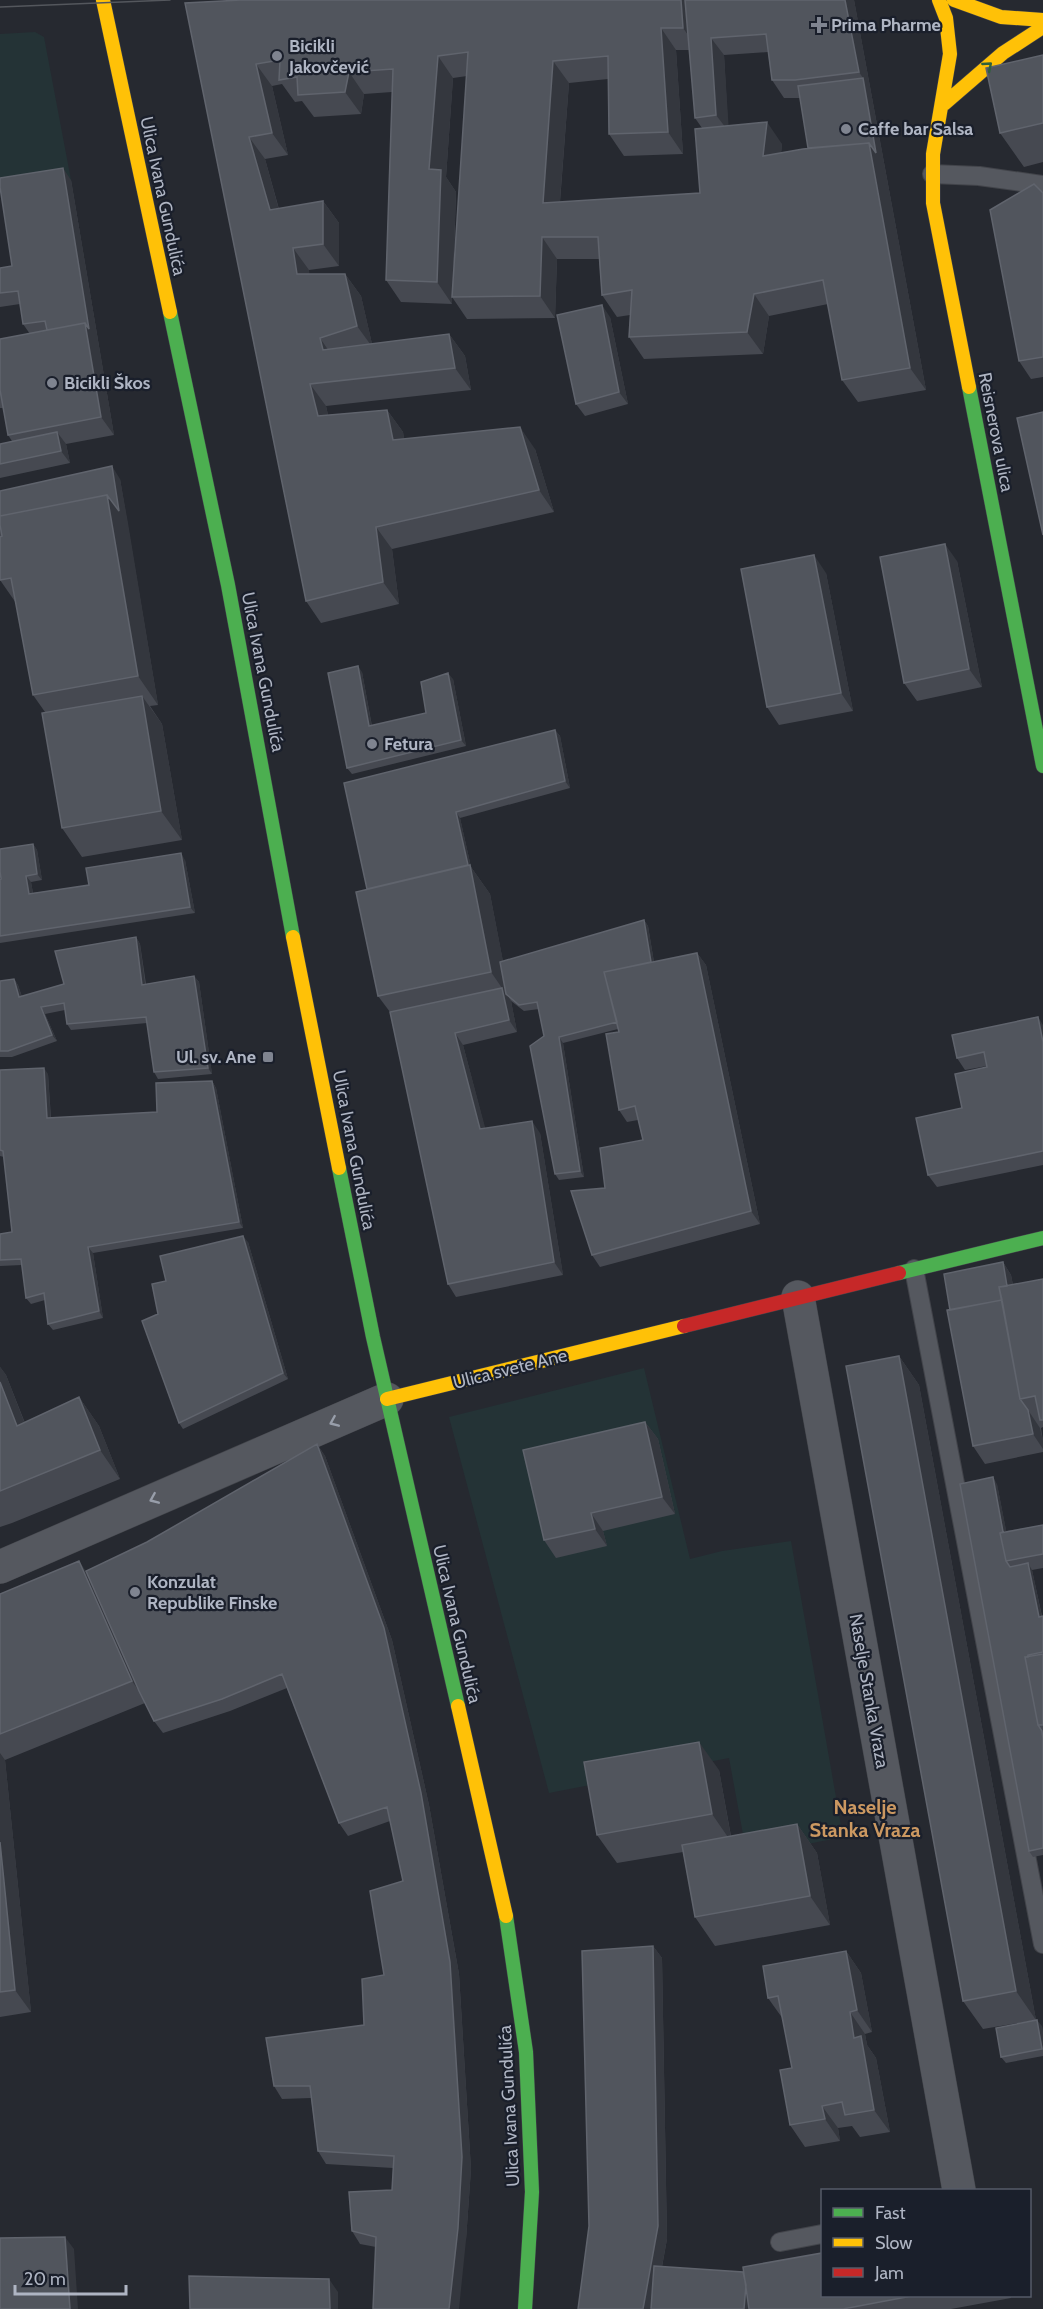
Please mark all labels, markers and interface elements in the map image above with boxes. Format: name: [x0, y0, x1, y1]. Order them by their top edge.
place label: Prima Pharme: [831, 14, 941, 36]
marker: Prima Pharme: [812, 18, 826, 32]
place label: Bicikli Jakovčević: [288, 35, 369, 78]
marker: Bicikli Jakovčević: [270, 49, 284, 63]
one-way arrow: [982, 62, 992, 73]
street label: Ulica Ivana Gundulića: [135, 114, 191, 278]
place label: Caffe bar Salsa: [858, 118, 973, 140]
marker: Caffe bar Salsa: [839, 122, 853, 136]
street label: Reisnerova ulica: [974, 370, 1018, 494]
place label: Bicikli Škos: [64, 372, 151, 394]
marker: Bicikli Škos: [45, 376, 59, 390]
street label: Ulica Ivana Gundulića: [237, 590, 289, 754]
place label: Fetura: [384, 733, 433, 755]
marker: Fetura: [365, 737, 379, 751]
place label: Ul. sv. Ane: [176, 1046, 256, 1068]
marker: Ul. sv. Ane: [261, 1050, 275, 1064]
street label: Ulica Ivana Gundulića: [328, 1068, 380, 1232]
street label: Ulica svete Ane: [451, 1344, 569, 1394]
one-way arrow: [329, 1415, 340, 1427]
one-way arrow: [150, 1492, 161, 1504]
street label: Ulica Ivana Gundulića: [428, 1543, 486, 1706]
place label: Konzulat Republike Finske: [147, 1571, 277, 1614]
marker: Konzulat Republike Finske: [128, 1585, 142, 1599]
street label: Naselje Stanka Vraza: [845, 1612, 893, 1770]
district label: Naselje Stanka Vraza: [810, 1795, 920, 1842]
street label: Ulica Ivana Gundulića: [494, 2024, 524, 2188]
legend: [821, 2189, 1031, 2297]
text: Fast: [875, 2202, 906, 2224]
text: Slow: [875, 2232, 912, 2254]
scale bar: [15, 2258, 126, 2296]
text: Jam: [874, 2262, 904, 2284]
text: 20 m: [24, 2268, 66, 2290]

